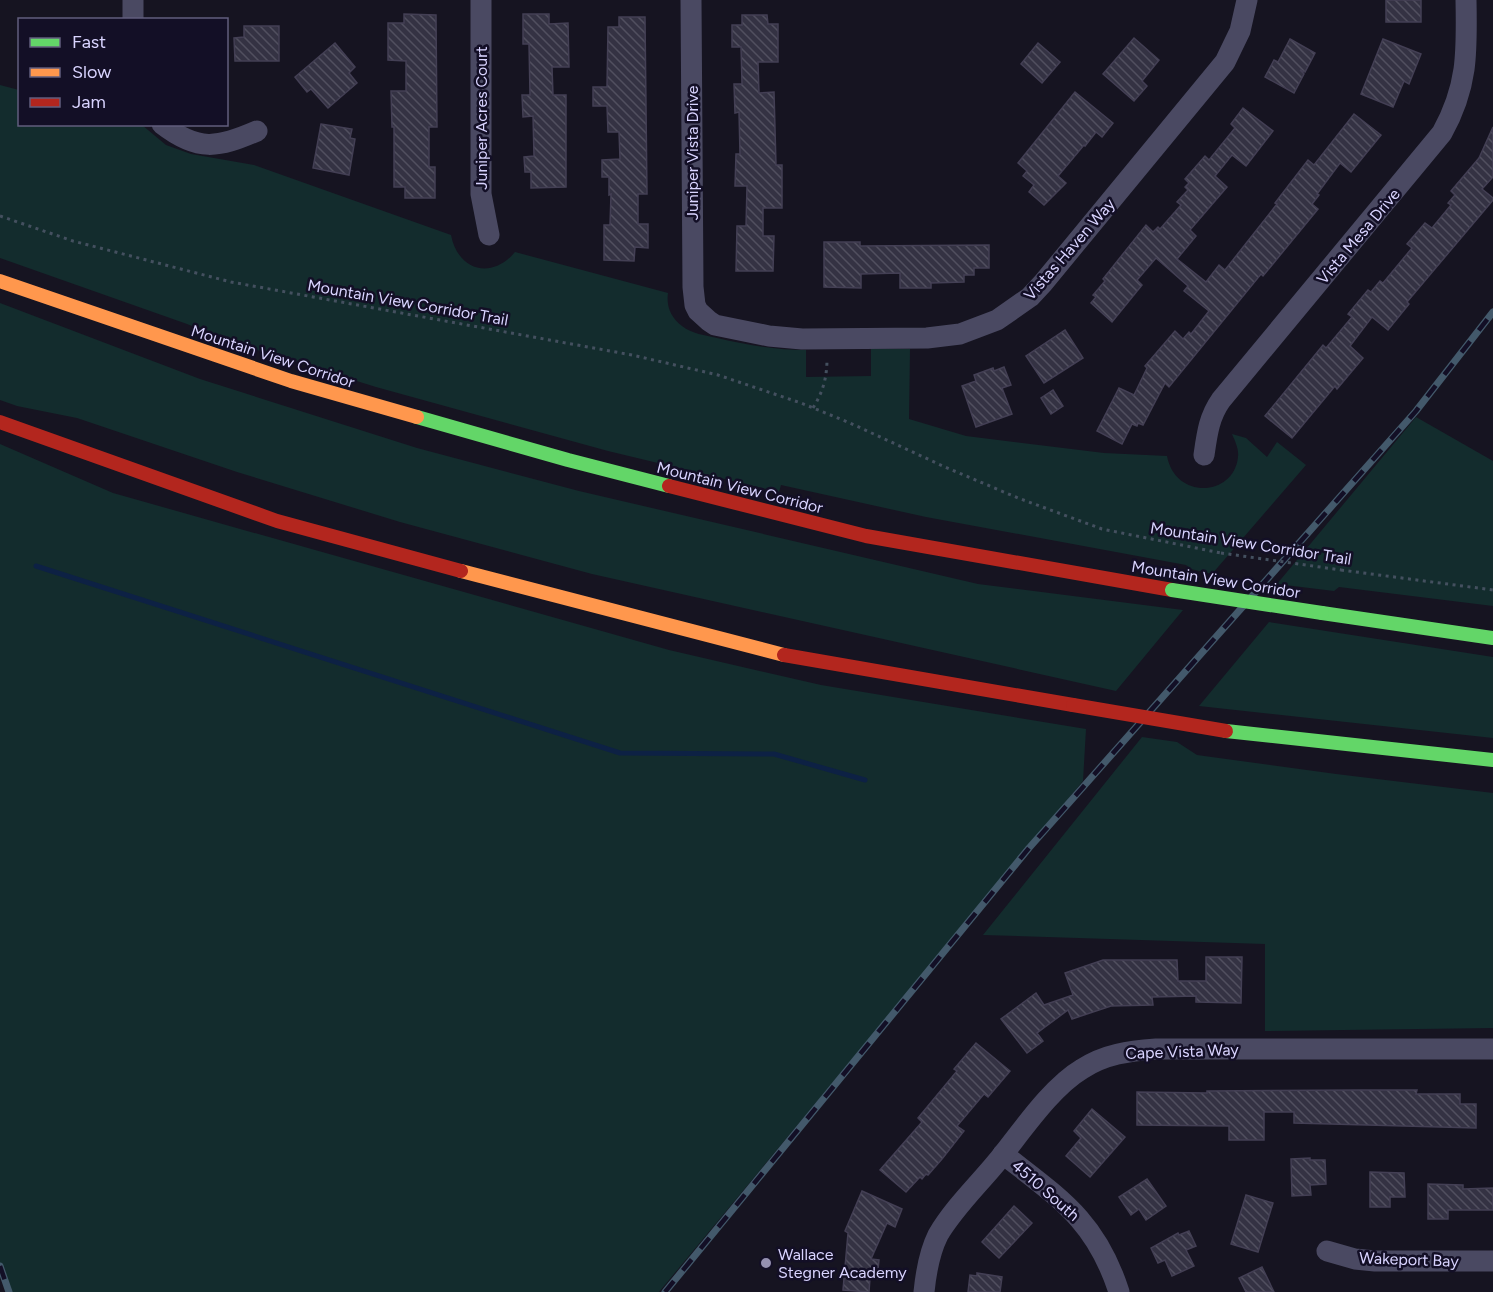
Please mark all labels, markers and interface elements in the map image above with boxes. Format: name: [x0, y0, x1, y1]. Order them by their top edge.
legend: [18, 18, 228, 126]
text: Fast: [72, 31, 106, 53]
street label: Juniper Acres Court: [472, 46, 491, 190]
text: Slow: [72, 61, 111, 83]
street label: Juniper Vista Drive: [683, 85, 702, 220]
text: Jam: [72, 91, 106, 113]
street label: Vista Mesa Drive: [1313, 184, 1404, 288]
street label: Vistas Haven Way: [1020, 194, 1119, 304]
street label: Mountain View Corridor Trail: [306, 275, 510, 330]
street label: Mountain View Corridor: [189, 321, 357, 392]
street label: Mountain View Corridor: [655, 458, 826, 517]
street label: Mountain View Corridor Trail: [1149, 518, 1353, 569]
street label: Mountain View Corridor: [1130, 557, 1302, 602]
street label: Cape Vista Way: [1125, 1040, 1240, 1063]
street label: 4510 South: [1008, 1156, 1083, 1225]
place label: Wallace Stegner Academy: [778, 1245, 907, 1282]
street label: Wakeport Bay: [1359, 1248, 1460, 1271]
marker: Wallace Stegner Academy: [759, 1256, 773, 1270]

